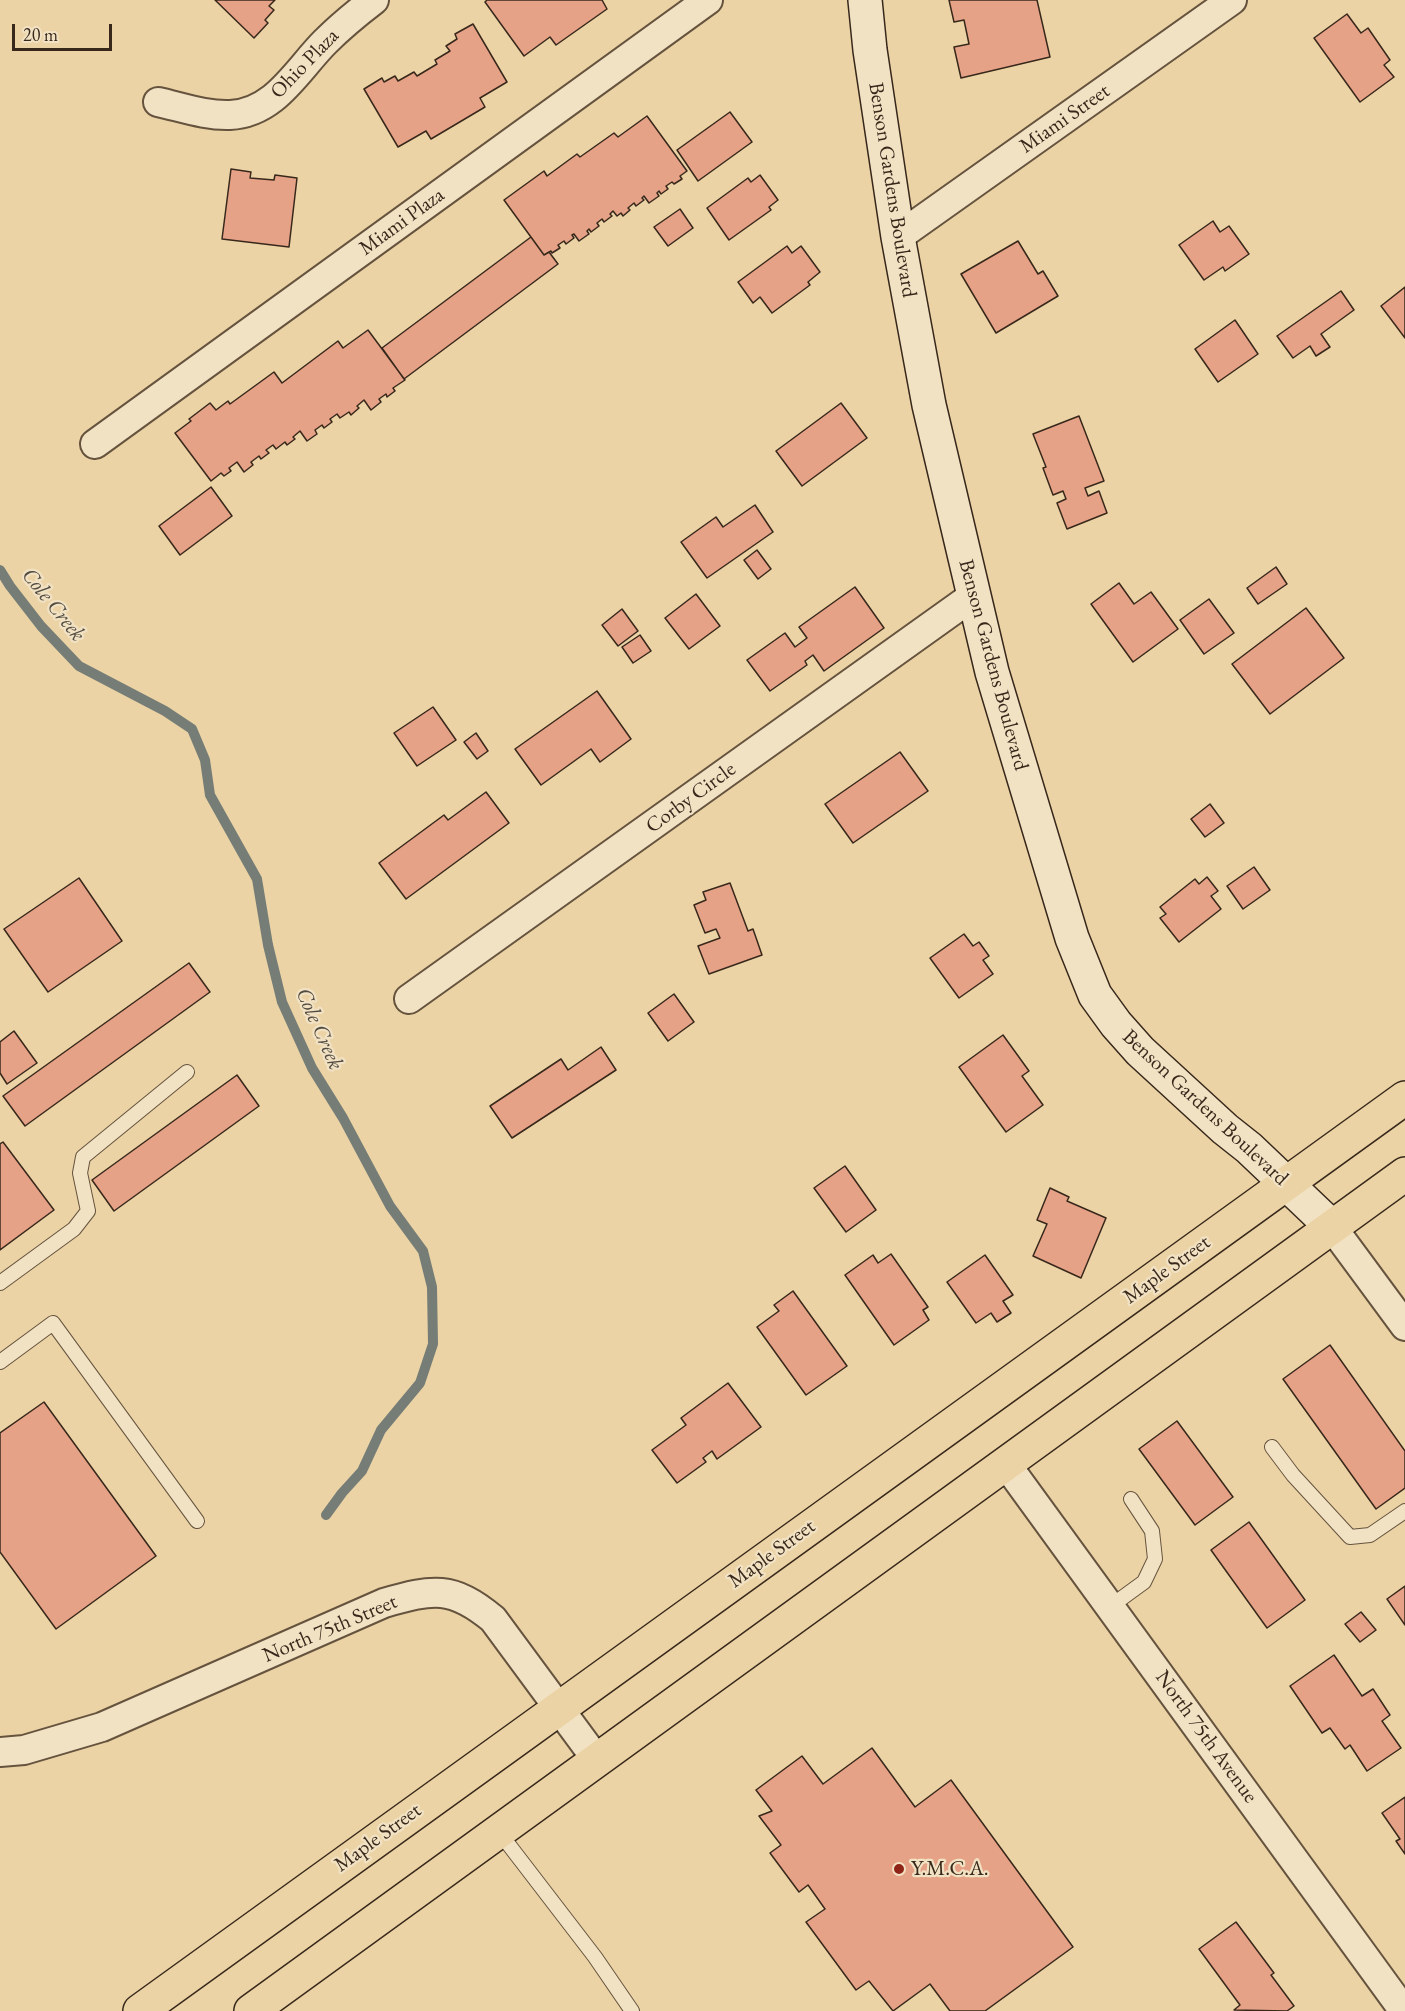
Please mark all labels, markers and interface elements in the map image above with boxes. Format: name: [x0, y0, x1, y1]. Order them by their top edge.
scale bar: [15, 12, 116, 50]
text: 20 m: [23, 23, 58, 46]
street label: Ohio Plaza: [266, 24, 344, 104]
street label: Miami Street: [1015, 79, 1115, 159]
street label: Benson Gardens Boulevard: [863, 81, 921, 299]
street label: Miami Plaza: [355, 183, 449, 261]
street label: Benson Gardens Boulevard: [953, 557, 1033, 773]
water label: Cole Creek: [15, 563, 91, 647]
street label: Corby Circle: [641, 757, 741, 839]
water label: Cole Creek: [289, 984, 349, 1074]
street label: Benson Gardens Boulevard: [1117, 1025, 1293, 1191]
street label: Maple Street: [1119, 1230, 1215, 1310]
street label: Maple Street: [724, 1514, 820, 1594]
street label: North 75th Street: [259, 1589, 401, 1669]
street label: North 75th Avenue: [1149, 1666, 1263, 1808]
street label: Maple Street: [330, 1798, 426, 1878]
place label: Y.M.C.A.: [911, 1856, 989, 1882]
marker: Y.M.C.A.: [892, 1862, 906, 1876]

